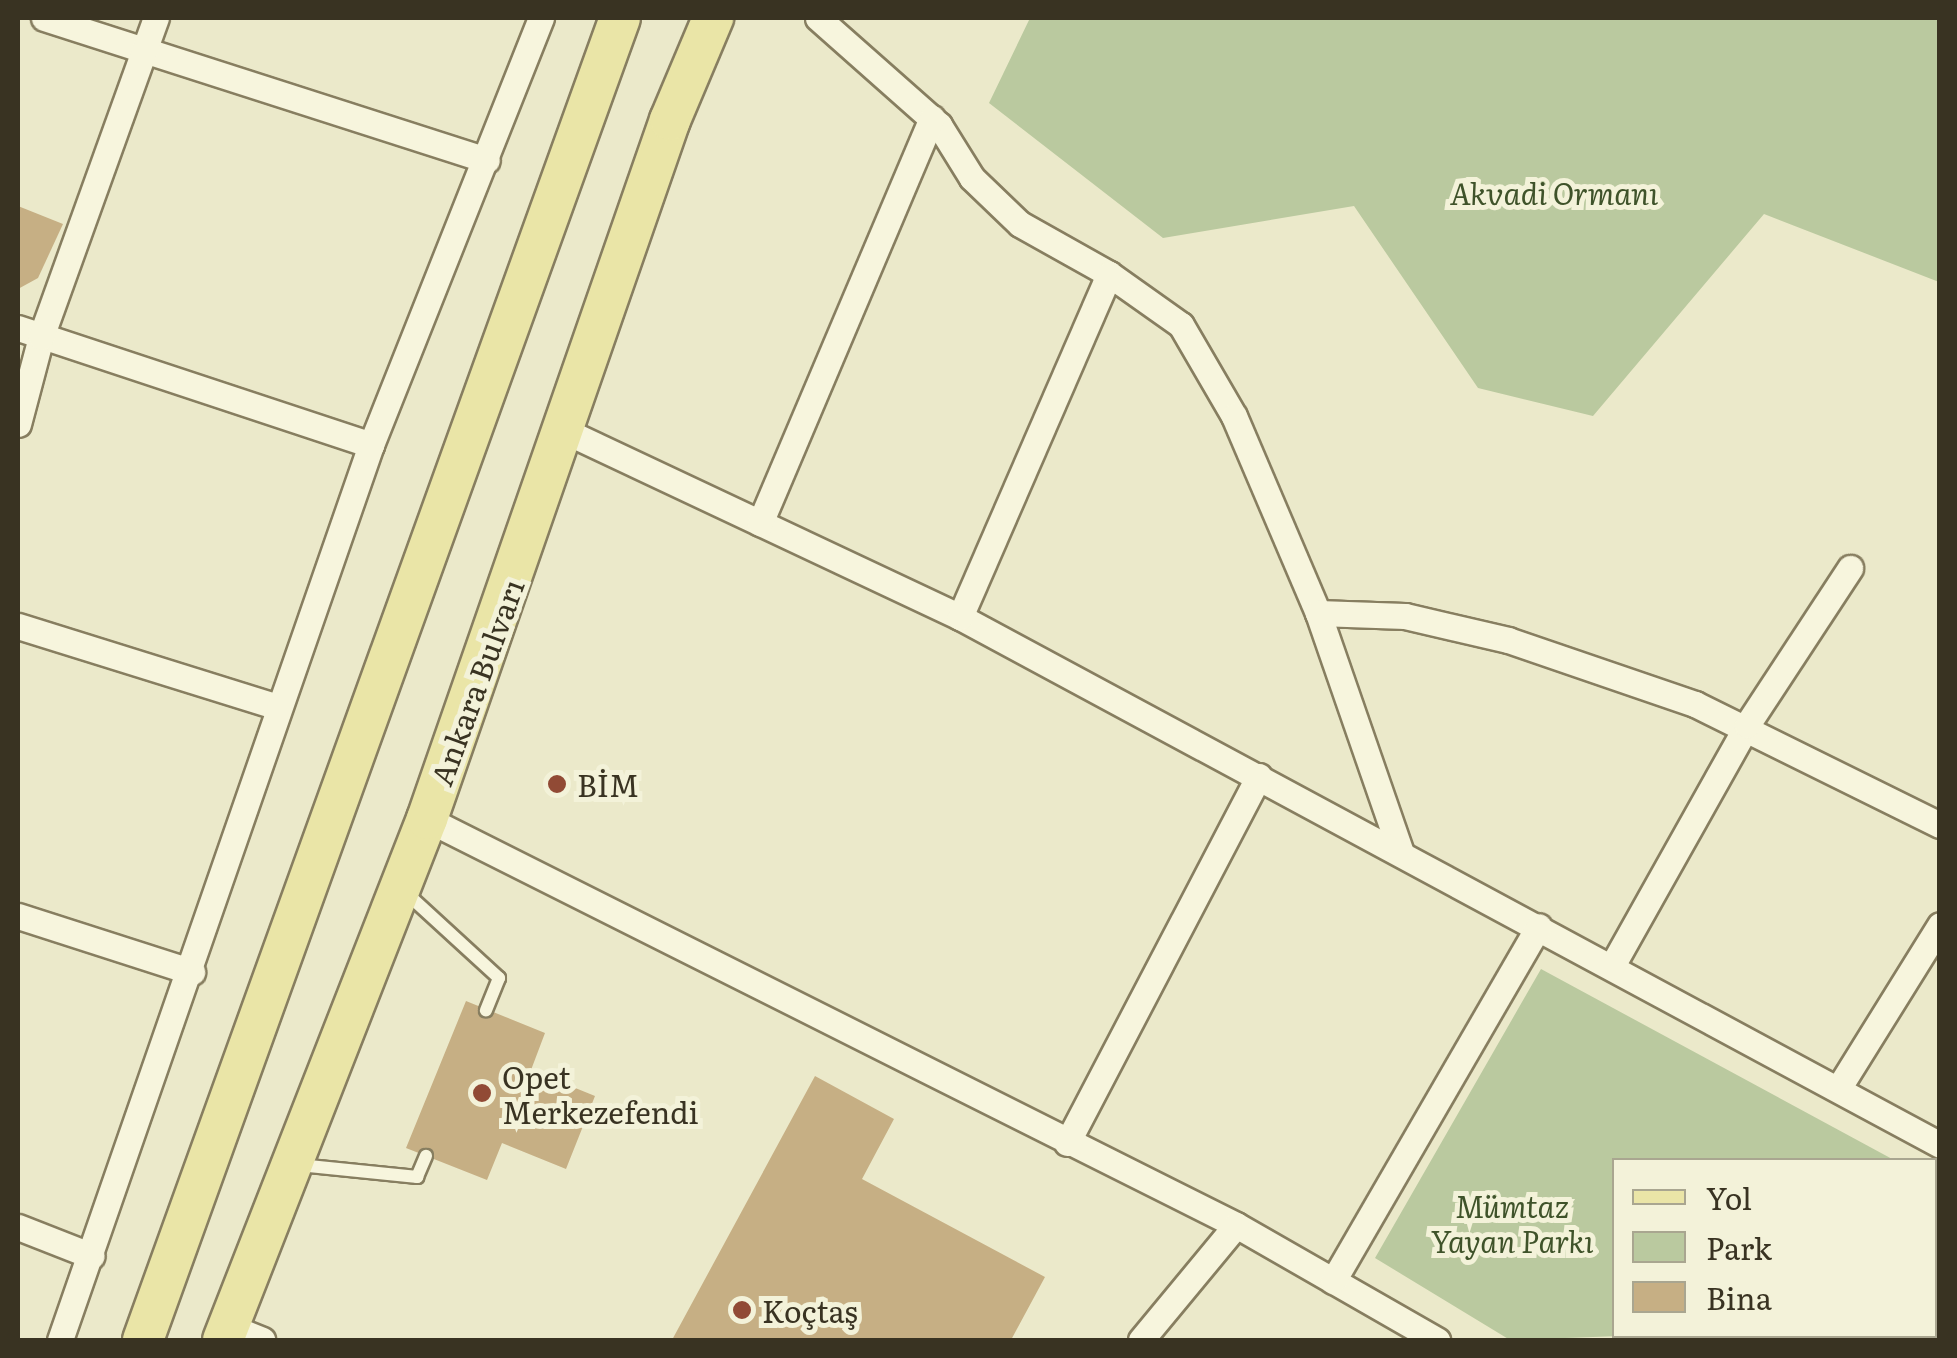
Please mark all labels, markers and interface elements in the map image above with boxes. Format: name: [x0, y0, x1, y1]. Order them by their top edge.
park label: Akvadi Ormanı: [1450, 174, 1658, 210]
street label: Ankara Bulvarı: [422, 574, 530, 790]
place label: BİM: [577, 766, 639, 802]
marker: BİM: [546, 773, 568, 795]
place label: Opet Merkezefendi: [502, 1058, 698, 1128]
marker: Opet Merkezefendi: [471, 1082, 493, 1104]
legend: [1612, 1158, 1937, 1338]
text: Yol: [1706, 1175, 1752, 1219]
park label: Mümtaz Yayan Parkı: [1431, 1187, 1593, 1258]
text: Park: [1706, 1225, 1772, 1269]
text: Bina: [1706, 1275, 1772, 1319]
place label: Koçtaş: [762, 1292, 858, 1328]
marker: Koçtaş: [731, 1299, 753, 1321]

